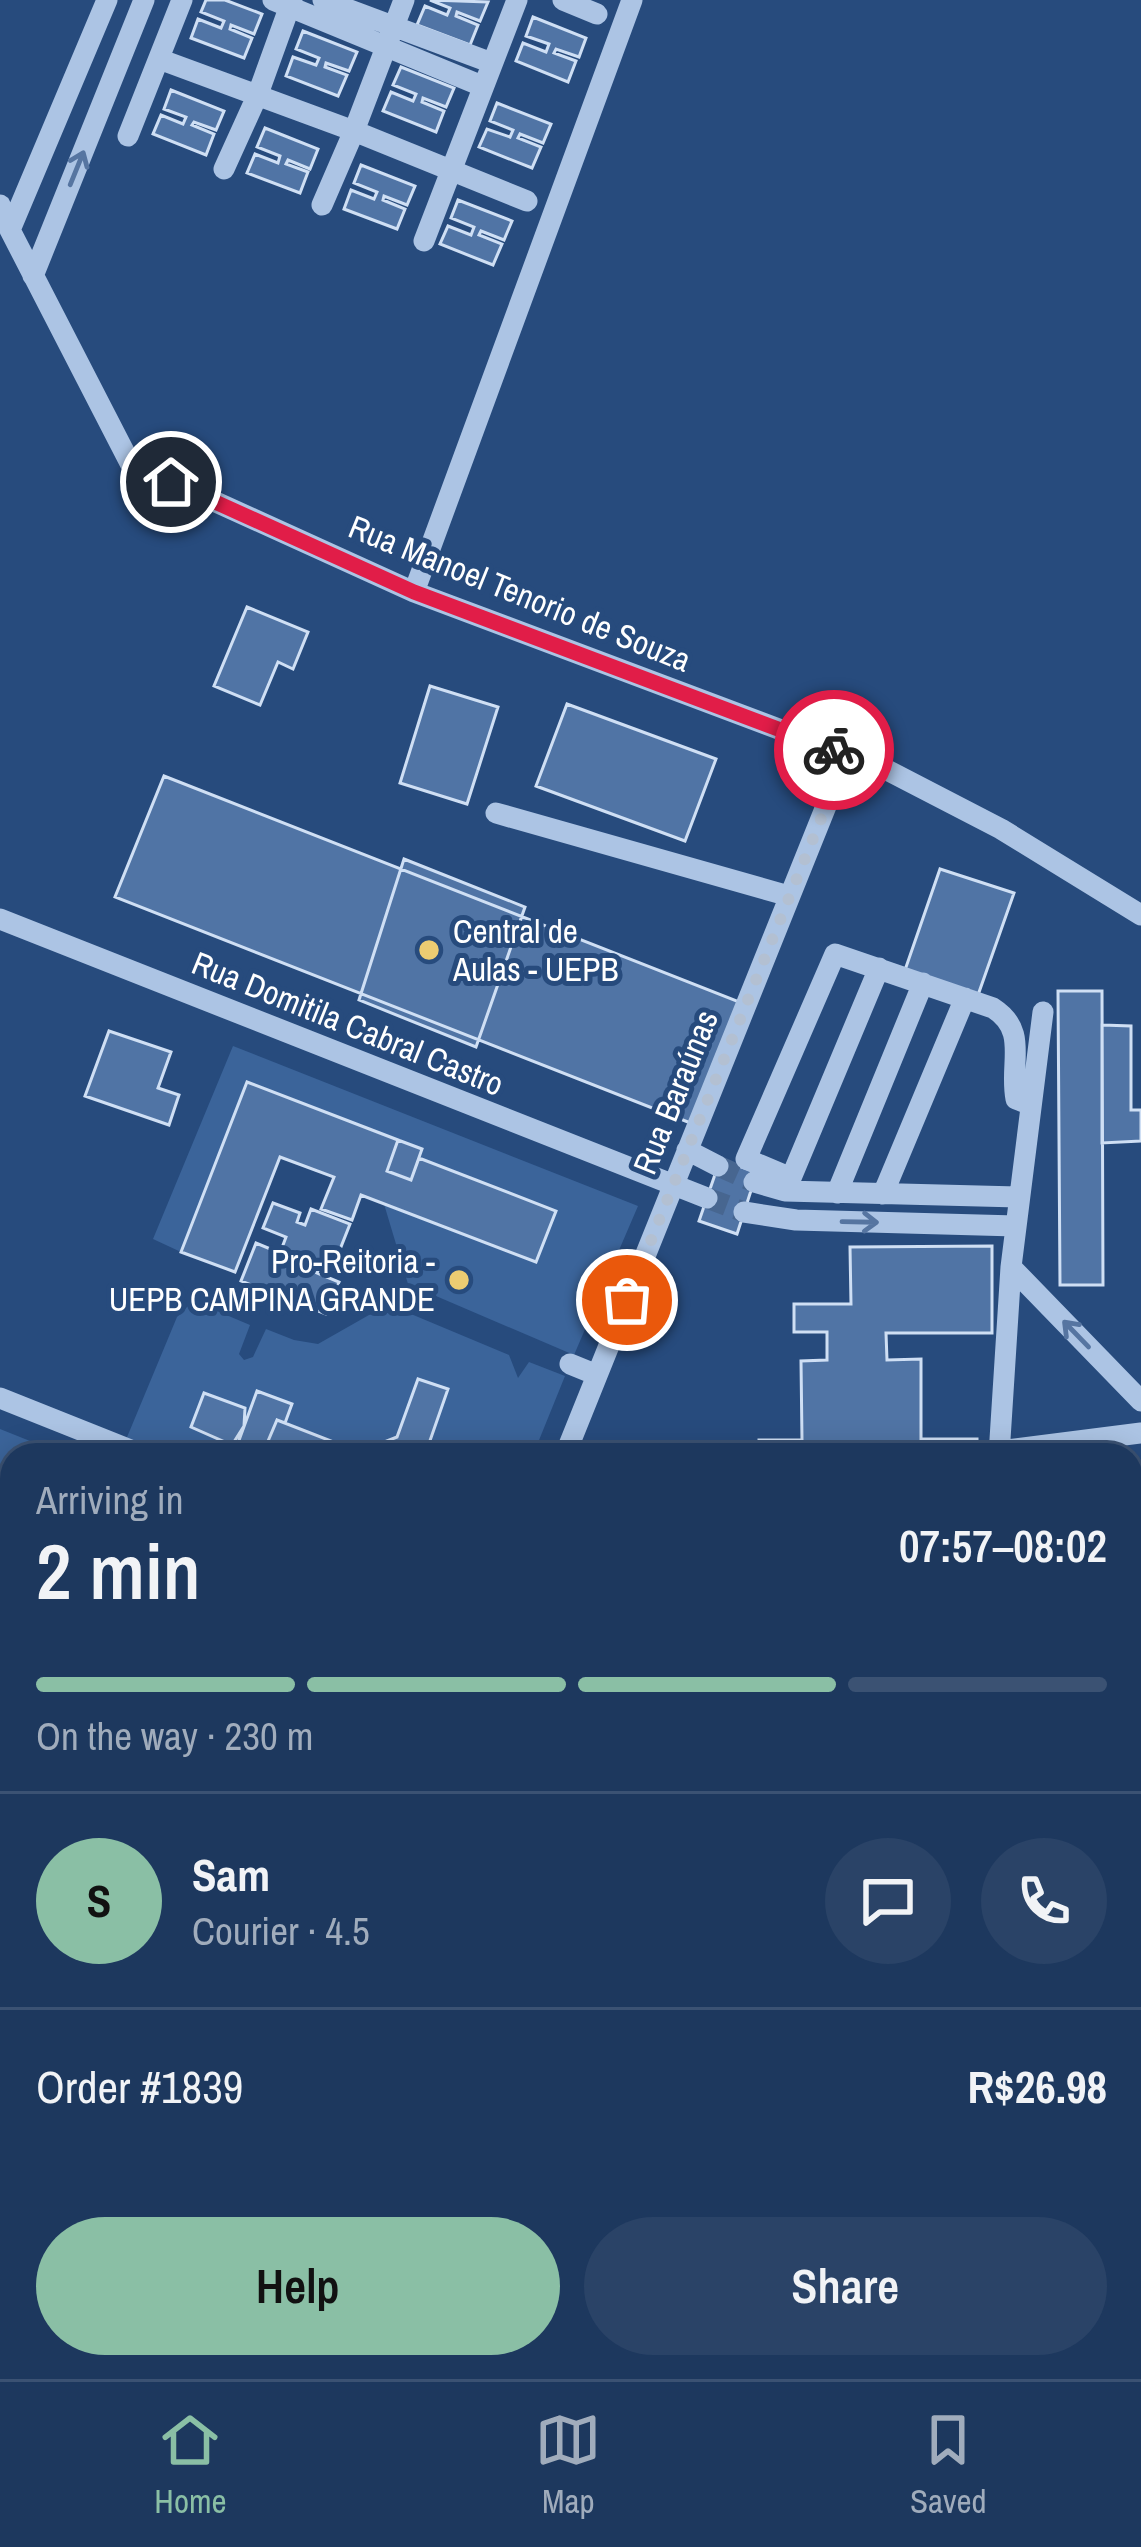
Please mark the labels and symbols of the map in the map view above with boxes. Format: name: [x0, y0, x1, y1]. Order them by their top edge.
one-way arrow: [68, 150, 89, 187]
pin: [120, 431, 222, 533]
street label: Rua Manoel Tenorio de Souza: [343, 504, 697, 682]
courier: [774, 690, 894, 810]
place label: Central de Aulas - UEPB: [452, 909, 618, 991]
marker: Central de Aulas - UEPB: [416, 937, 442, 963]
street label: Rua Domitila Cabral Castro: [186, 940, 510, 1106]
street label: Rua Baraúnas: [622, 1004, 728, 1180]
one-way arrow: [840, 1210, 879, 1233]
place label: Pro-Reitoria - UEPB CAMPINA GRANDE: [109, 1239, 435, 1321]
pin: [576, 1249, 678, 1351]
marker: Pro-Reitoria - UEPB CAMPINA GRANDE: [446, 1267, 472, 1293]
one-way arrow: [1062, 1320, 1090, 1349]

